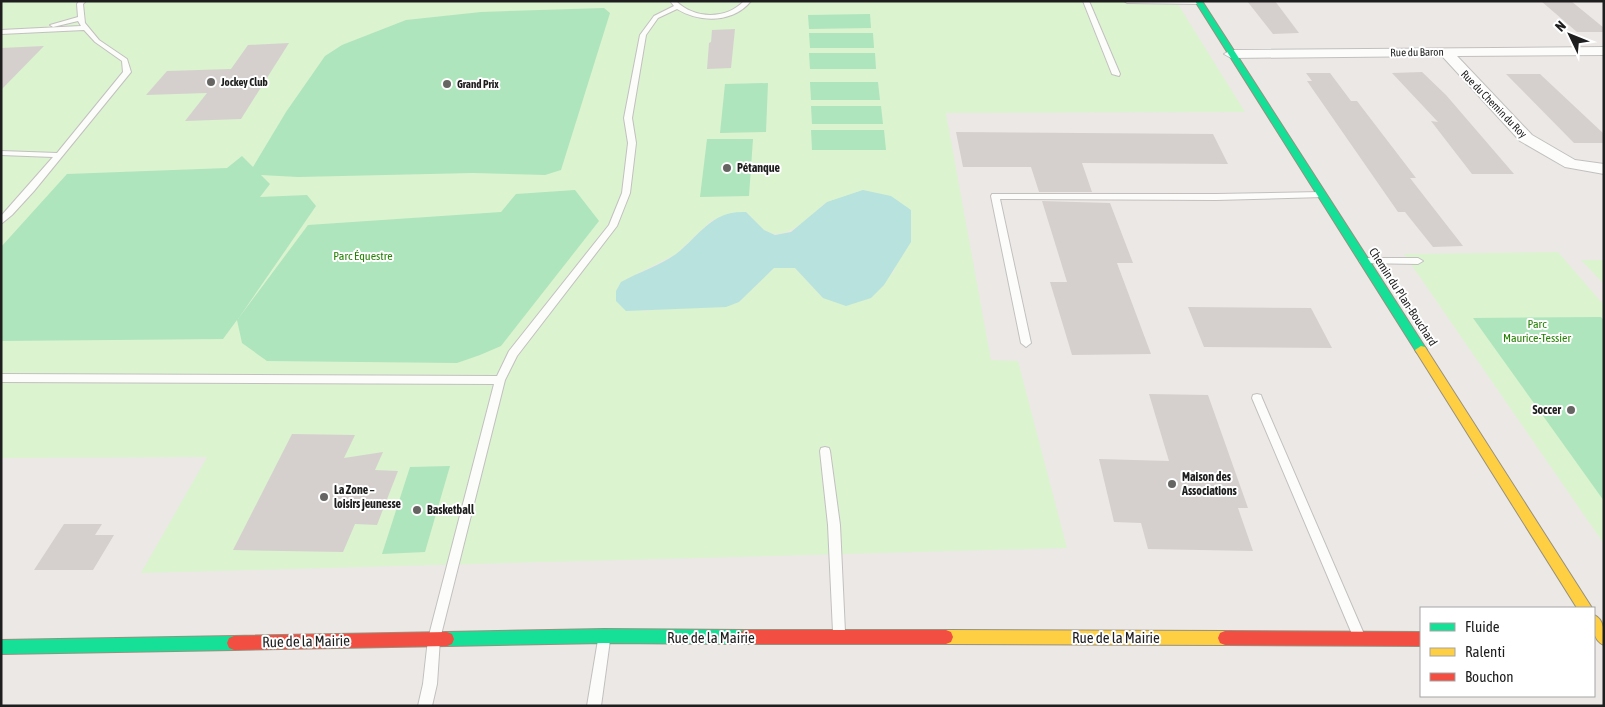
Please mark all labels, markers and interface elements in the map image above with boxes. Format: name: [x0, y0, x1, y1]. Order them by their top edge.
north arrow: [1545, 10, 1595, 60]
text: N: [1552, 18, 1569, 35]
street label: Rue du Baron: [1390, 46, 1444, 58]
street label: Rue du Chemin du Roy: [1459, 68, 1530, 141]
marker: Jockey Club: [205, 76, 217, 88]
place label: Jockey Club: [220, 76, 268, 88]
marker: Grand Prix: [441, 78, 453, 90]
place label: Grand Prix: [457, 78, 499, 90]
place label: Pétanque: [737, 161, 781, 175]
marker: Pétanque: [721, 162, 733, 174]
street label: Chemin du Plan-Bouchard: [1366, 245, 1440, 349]
park label: Parc Équestre: [333, 249, 393, 263]
park label: Parc Maurice-Tessier: [1503, 317, 1572, 345]
place label: Soccer: [1532, 403, 1561, 417]
marker: Soccer: [1565, 404, 1577, 416]
place label: Maison des Associations: [1181, 470, 1237, 498]
marker: Maison des Associations: [1166, 478, 1178, 490]
place label: La Zone – loisirs jeunesse: [334, 483, 402, 511]
marker: La Zone – loisirs jeunesse: [318, 491, 330, 503]
place label: Basketball: [427, 503, 475, 517]
marker: Basketball: [411, 504, 423, 516]
legend: [1420, 607, 1595, 697]
text: Fluide: [1465, 618, 1500, 635]
street label: Rue de la Mairie: [667, 629, 755, 646]
street label: Rue de la Mairie: [1072, 629, 1160, 646]
street label: Rue de la Mairie: [262, 632, 350, 650]
text: Ralenti: [1465, 643, 1505, 660]
text: Bouchon: [1465, 668, 1514, 685]

